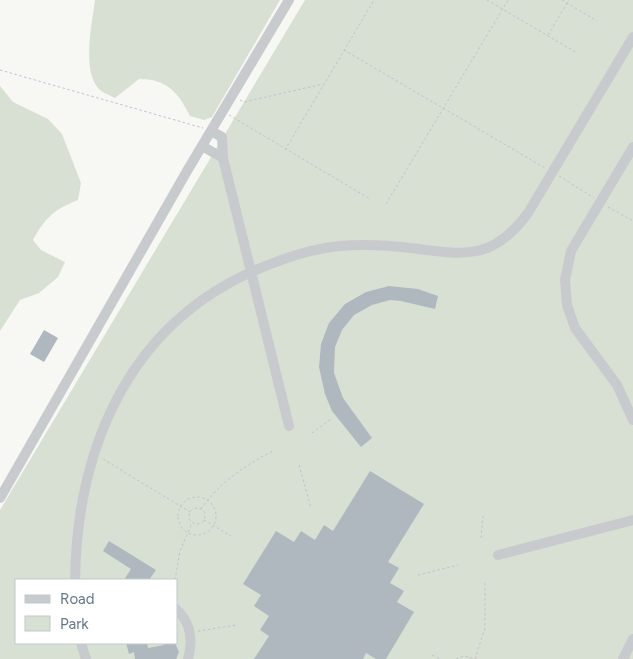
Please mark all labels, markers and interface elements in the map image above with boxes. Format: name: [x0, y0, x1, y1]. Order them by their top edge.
legend: [15, 579, 178, 644]
text: Road: [60, 590, 95, 608]
text: Park: [60, 615, 89, 633]

